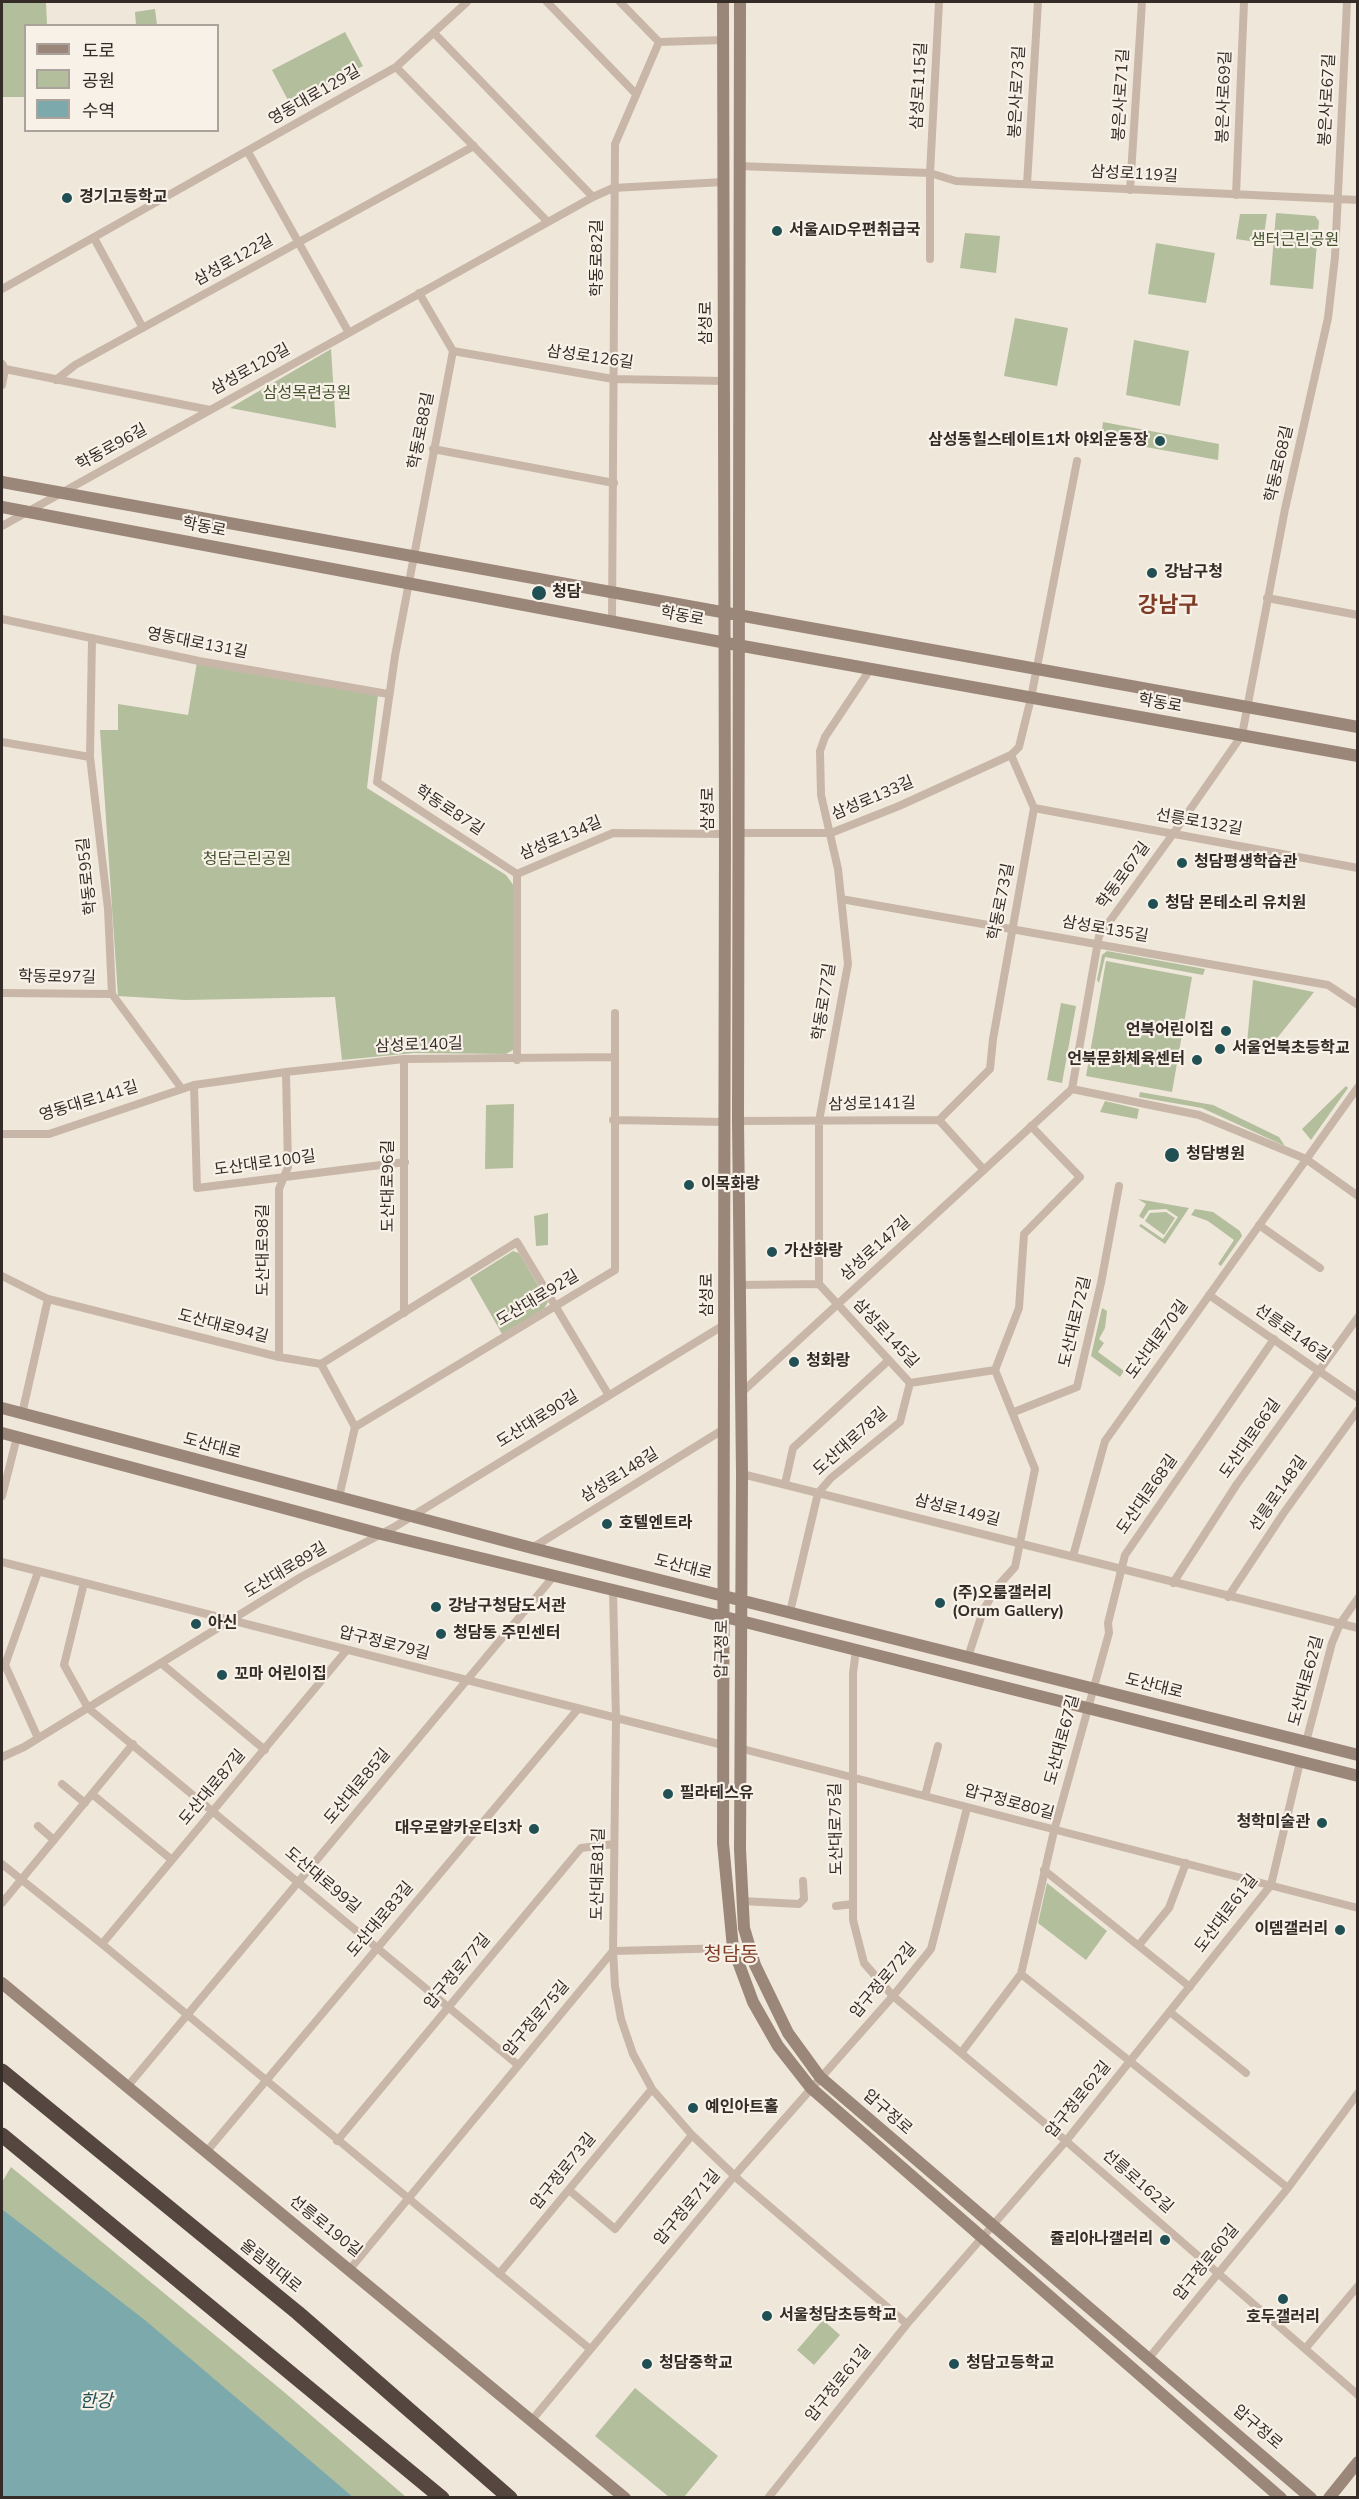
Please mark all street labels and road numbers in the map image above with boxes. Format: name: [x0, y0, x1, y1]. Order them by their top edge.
street label: 삼성로115길: [908, 42, 932, 130]
street label: 봉은사로73길: [1006, 45, 1030, 139]
street label: 봉은사로71길: [1110, 48, 1134, 142]
street label: 봉은사로69길: [1214, 50, 1236, 144]
street label: 봉은사로67길: [1316, 53, 1340, 147]
street label: 영동대로129길: [266, 62, 364, 130]
street label: 삼성로119길: [1090, 163, 1178, 187]
street label: 학동로82길: [588, 219, 608, 297]
street label: 삼성로122길: [191, 231, 277, 291]
street label: 삼성로: [697, 301, 717, 345]
street label: 삼성로120길: [208, 340, 294, 400]
street label: 삼성로126길: [545, 342, 635, 374]
street label: 학동로88길: [405, 391, 439, 471]
street label: 학동로96길: [73, 421, 151, 475]
street label: 학동로68길: [1262, 424, 1298, 504]
street label: 학동로: [180, 514, 228, 542]
street label: 학동로: [658, 603, 706, 631]
street label: 영동대로131길: [145, 625, 249, 663]
street label: 학동로: [1137, 691, 1183, 717]
street label: 삼성로133길: [829, 773, 917, 825]
street label: 학동로87길: [411, 782, 487, 840]
street label: 삼성로: [699, 787, 719, 831]
street label: 선릉로132길: [1154, 806, 1244, 840]
street label: 삼성로134길: [517, 813, 605, 865]
street label: 학동로95길: [74, 836, 102, 916]
street label: 학동로67길: [1093, 839, 1155, 913]
street label: 학동로73길: [985, 862, 1019, 942]
street label: 삼성로135길: [1060, 913, 1150, 947]
street label: 학동로77길: [809, 962, 841, 1042]
street label: 학동로97길: [18, 968, 96, 988]
street label: 삼성로140길: [375, 1035, 463, 1057]
street label: 영동대로141길: [37, 1078, 141, 1126]
street label: 삼성로141길: [828, 1095, 916, 1115]
street label: 도산대로96길: [379, 1140, 399, 1232]
street label: 도산대로100길: [213, 1147, 317, 1181]
street label: 도산대로98길: [254, 1204, 274, 1296]
street label: 삼성로147길: [837, 1213, 915, 1285]
street label: 도산대로92길: [493, 1267, 583, 1331]
street label: 삼성로: [698, 1273, 718, 1317]
street label: 도산대로72길: [1056, 1275, 1096, 1369]
street label: 삼성로145길: [848, 1295, 922, 1373]
street label: 도산대로70길: [1123, 1297, 1193, 1383]
street label: 선릉로146길: [1251, 1301, 1333, 1367]
street label: 도산대로94길: [176, 1306, 270, 1348]
street label: 도산대로90길: [494, 1387, 582, 1453]
street label: 도산대로66길: [1217, 1395, 1285, 1483]
street label: 도산대로78길: [810, 1404, 892, 1480]
street label: 도산대로: [181, 1430, 243, 1464]
street label: 삼성로148길: [578, 1445, 662, 1507]
street label: 도산대로68길: [1114, 1451, 1182, 1539]
street label: 선릉로148길: [1246, 1453, 1312, 1535]
street label: 삼성로149길: [912, 1491, 1002, 1531]
street label: 도산대로89길: [241, 1539, 331, 1603]
street label: 도산대로: [652, 1552, 714, 1584]
street label: 압구정로: [713, 1619, 733, 1679]
street label: 압구정로79길: [337, 1623, 431, 1665]
street label: 도산대로62길: [1286, 1634, 1328, 1728]
street label: 도산대로: [1123, 1671, 1185, 1703]
street label: 도산대로67길: [1042, 1693, 1084, 1787]
street label: 도산대로85길: [321, 1745, 395, 1829]
street label: 도산대로87길: [176, 1746, 250, 1830]
street label: 도산대로75길: [827, 1782, 847, 1876]
street label: 압구정로80길: [962, 1782, 1056, 1824]
street label: 도산대로81길: [589, 1827, 609, 1921]
street label: 도산대로99길: [280, 1844, 364, 1918]
street label: 도산대로61길: [1191, 1871, 1263, 1957]
street label: 도산대로83길: [344, 1878, 418, 1962]
street label: 압구정로77길: [421, 1930, 495, 2014]
street label: 압구정로72길: [847, 1939, 921, 2023]
street label: 압구정로75길: [500, 1977, 574, 2061]
street label: 압구정로62길: [1042, 2058, 1116, 2142]
street label: 압구정로: [858, 2086, 916, 2140]
street label: 압구정로73길: [527, 2130, 601, 2214]
street label: 선릉로162길: [1098, 2146, 1176, 2218]
street label: 압구정로71길: [651, 2166, 725, 2250]
street label: 선릉로190길: [285, 2192, 365, 2262]
street label: 압구정로60길: [1170, 2221, 1244, 2305]
street label: 올림픽대로: [235, 2236, 305, 2298]
street label: 압구정로61길: [802, 2342, 876, 2426]
street label: 압구정로: [1228, 2402, 1286, 2454]

